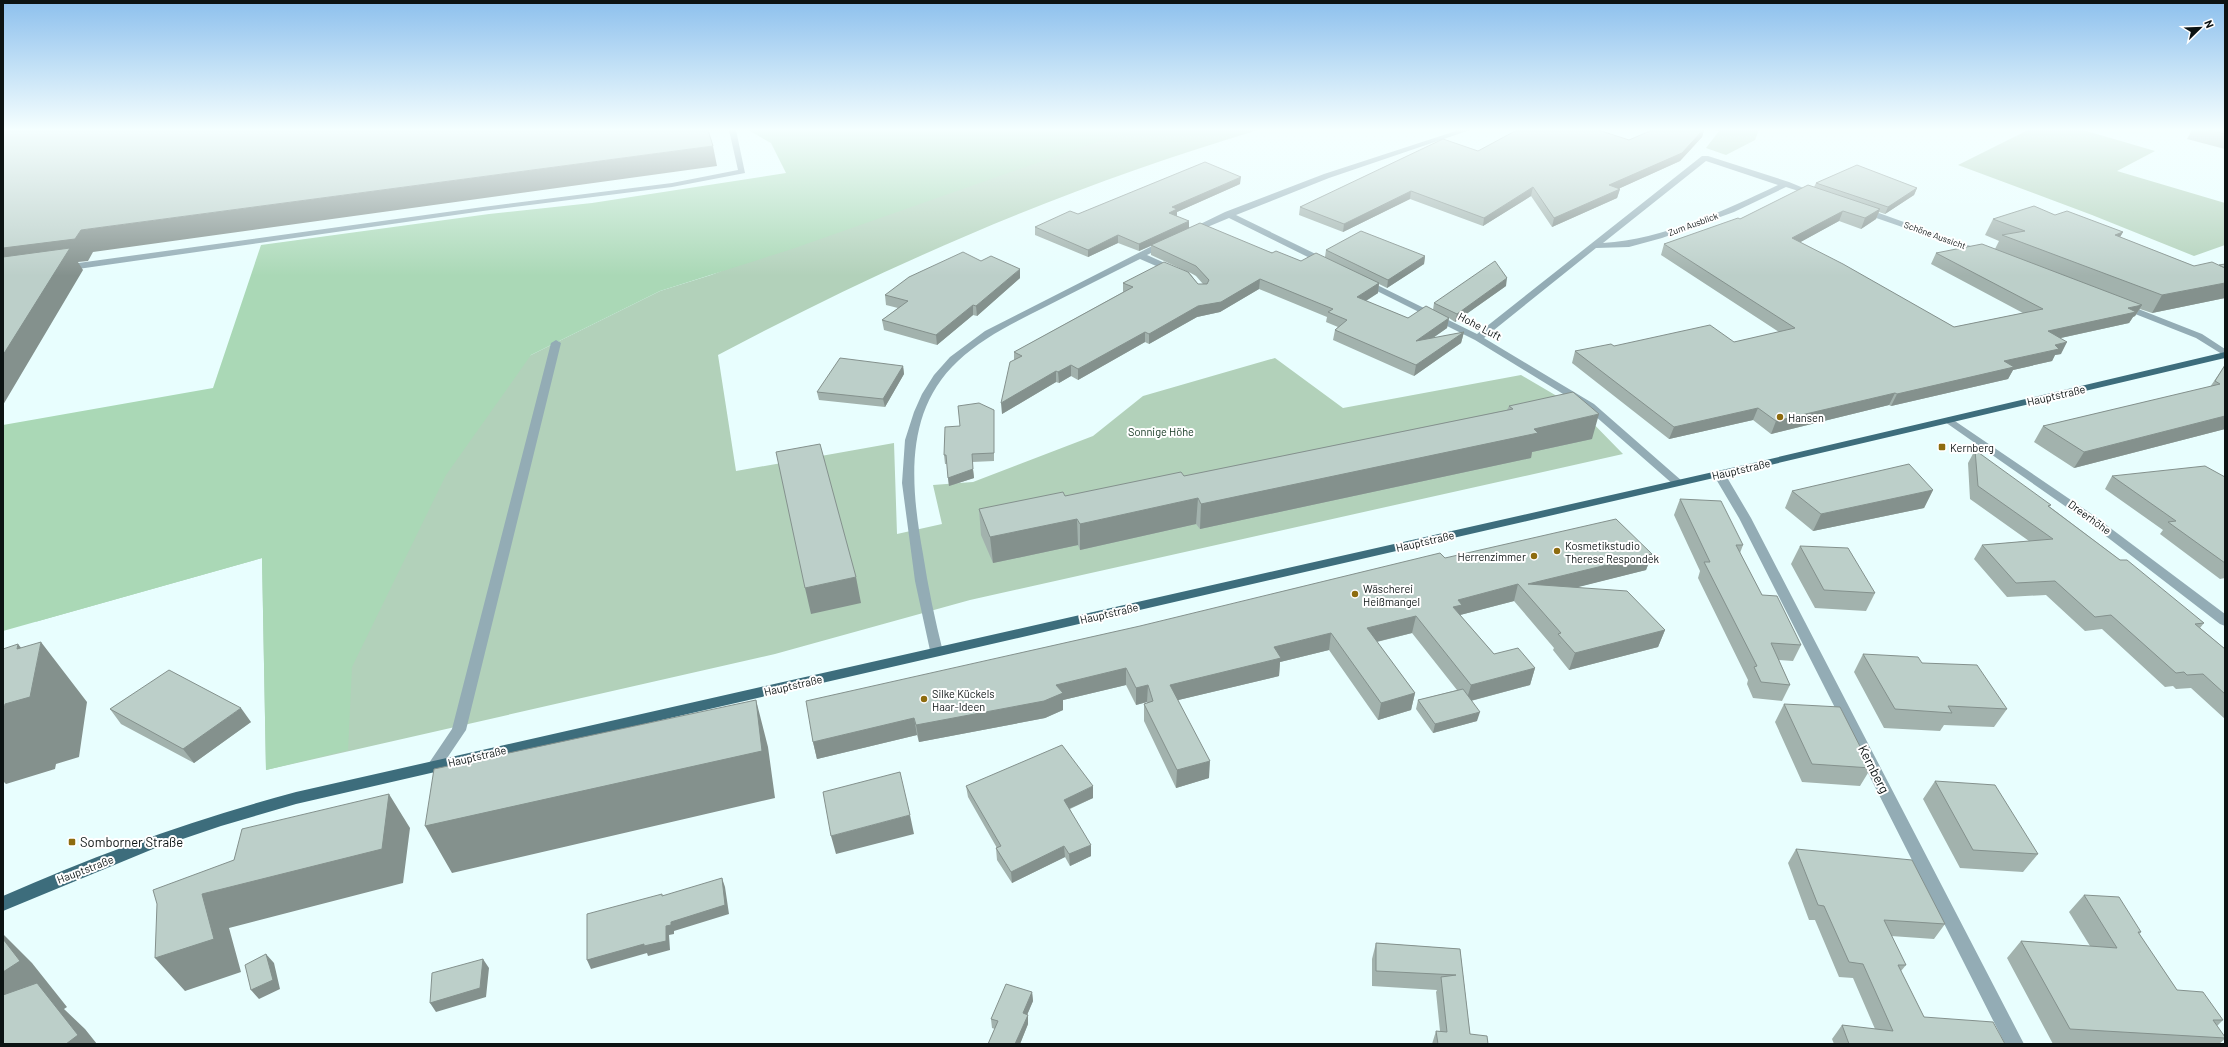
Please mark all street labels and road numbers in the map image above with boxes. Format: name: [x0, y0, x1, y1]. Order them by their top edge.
street label: Zum Ausblick: [1667, 210, 1720, 238]
street label: Schöne Aussicht: [1903, 219, 1967, 251]
street label: Hohe Luft: [1456, 309, 1504, 343]
street label: Hauptstraße: [2025, 382, 2087, 408]
street label: Hauptstraße: [1710, 456, 1772, 482]
street label: Dreerhöhe: [2066, 497, 2114, 537]
street label: Hauptstraße: [1394, 528, 1456, 554]
street label: Hauptstraße: [1078, 600, 1140, 626]
street label: Hauptstraße: [762, 672, 824, 698]
street label: Kernberg: [1855, 742, 1893, 796]
street label: Hauptstraße: [446, 743, 508, 769]
street label: Hauptstraße: [55, 852, 115, 886]

